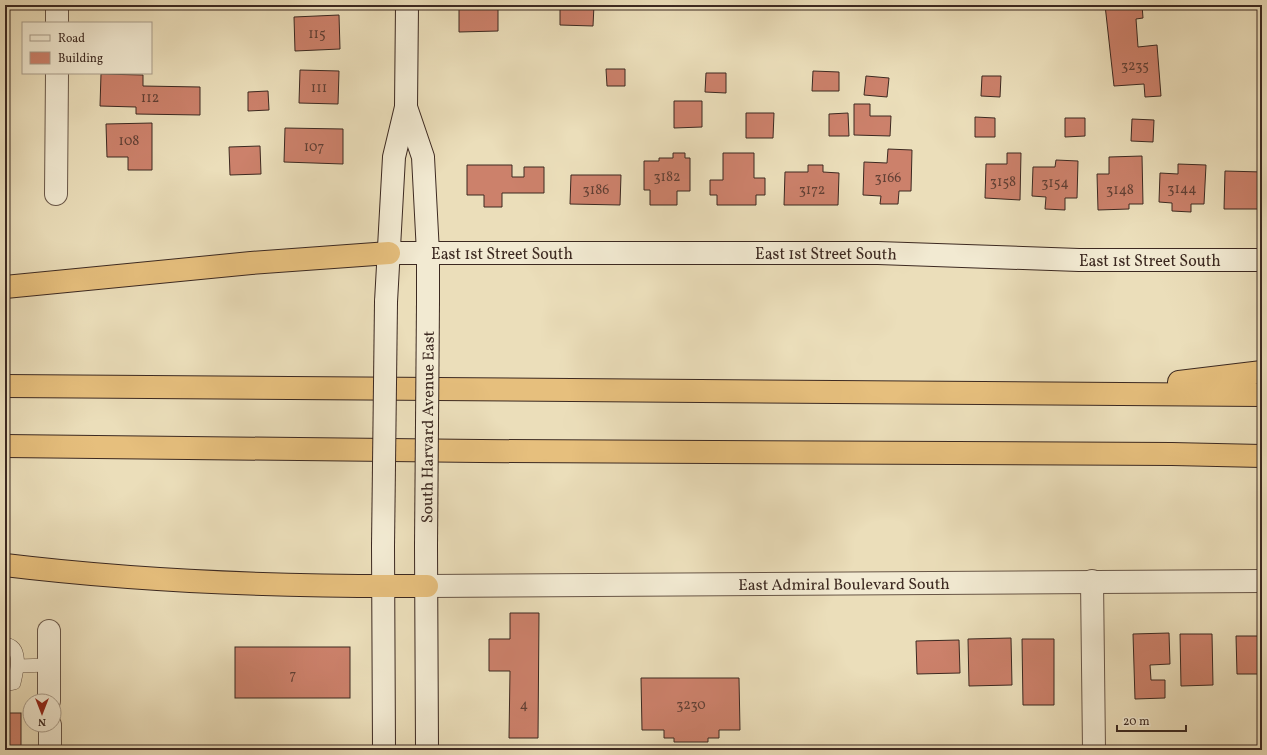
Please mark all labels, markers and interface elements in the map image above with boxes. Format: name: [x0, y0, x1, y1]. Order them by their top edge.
legend: [22, 22, 152, 74]
house number: 115: [308, 25, 326, 44]
text: Road: [58, 31, 85, 47]
text: Building: [58, 51, 103, 67]
house number: 3235: [1121, 57, 1149, 76]
house number: 111: [311, 79, 327, 98]
house number: 112: [141, 89, 159, 108]
house number: 108: [119, 132, 139, 151]
house number: 107: [304, 138, 325, 157]
house number: 3182: [653, 168, 681, 187]
house number: 3166: [875, 169, 901, 188]
house number: 3158: [990, 173, 1016, 192]
house number: 3154: [1041, 174, 1069, 193]
house number: 3144: [1167, 180, 1197, 199]
house number: 3186: [583, 181, 609, 200]
house number: 3172: [799, 181, 825, 200]
house number: 3148: [1106, 181, 1134, 200]
street label: East 1st Street South: [431, 244, 573, 266]
street label: East 1st Street South: [755, 244, 897, 267]
street label: East 1st Street South: [1079, 251, 1221, 273]
street label: South Harvard Avenue East: [417, 330, 441, 523]
street label: East Admiral Boulevard South: [738, 574, 950, 597]
house number: 7: [290, 666, 297, 685]
north arrow: [22, 693, 62, 733]
house number: 4: [520, 696, 528, 715]
house number: 3230: [676, 696, 706, 715]
scale bar: [1117, 707, 1186, 733]
text: N: [38, 714, 46, 729]
text: 20 m: [1123, 714, 1150, 730]

